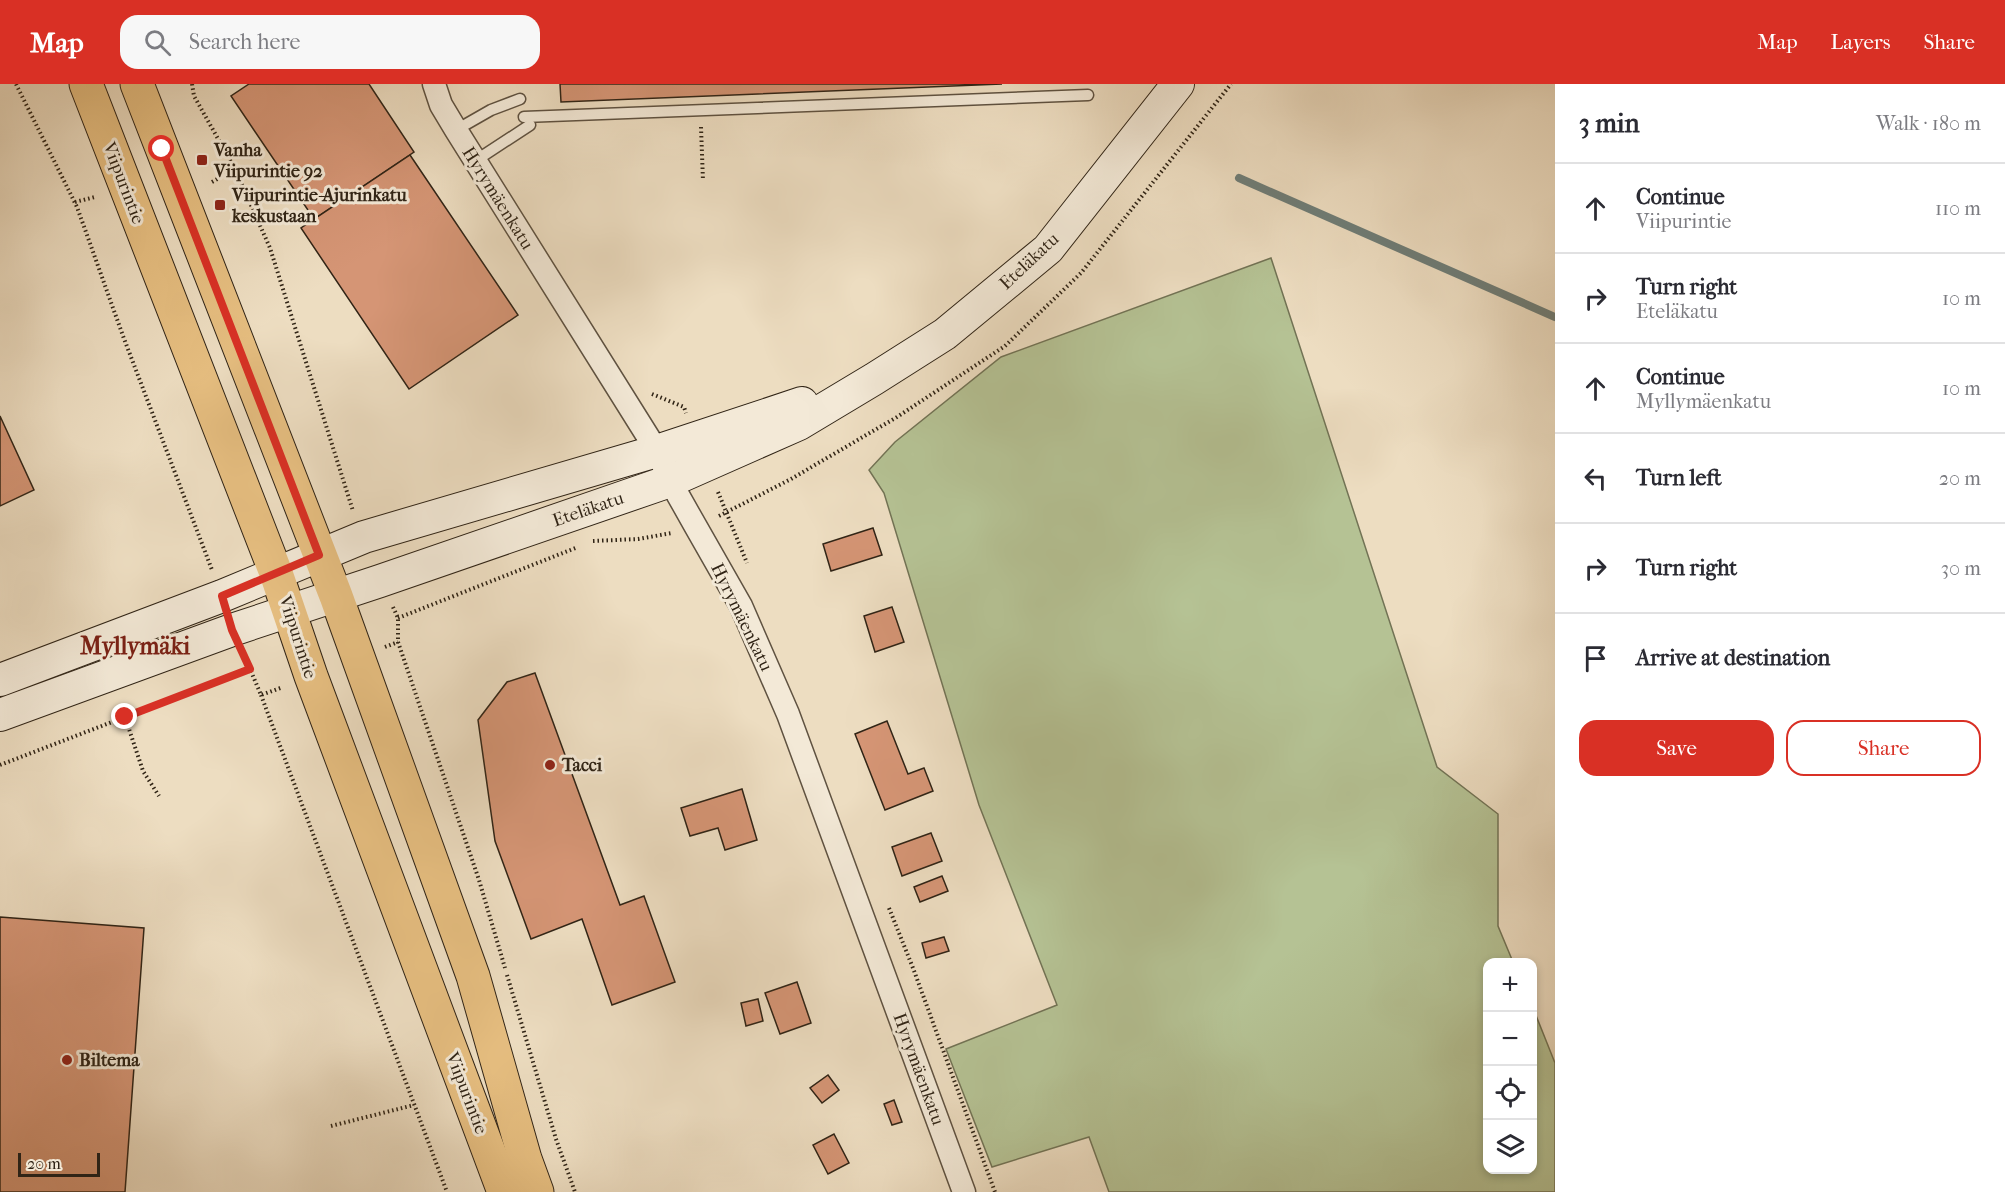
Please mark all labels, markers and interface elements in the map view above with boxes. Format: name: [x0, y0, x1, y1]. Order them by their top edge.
search box: [120, 15, 540, 69]
text: Map: [30, 26, 84, 59]
icon: search: [141, 26, 174, 59]
text: Search here: [189, 29, 300, 55]
text: Map: [1757, 30, 1798, 54]
text: Layers: [1831, 30, 1890, 54]
text: Share: [1923, 30, 1975, 54]
text: 3 min: [1579, 108, 1640, 139]
text: Walk · 180 m: [1876, 112, 1981, 135]
route start: [148, 135, 174, 161]
street label: Viipurintie: [98, 138, 149, 227]
place label: Vanha Viipurintie 92: [213, 140, 323, 182]
street label: Hyrymäenkatu: [458, 143, 538, 254]
marker: Vanha Viipurintie 92: [195, 153, 209, 167]
text: Continue: [1636, 184, 1725, 210]
place label: Viipurintie-Ajurinkatu keskustaan: [231, 185, 407, 227]
icon: ahead: [1579, 192, 1612, 225]
text: 110 m: [1935, 197, 1981, 220]
marker: Viipurintie-Ajurinkatu keskustaan: [213, 198, 227, 212]
text: Viipurintie: [1636, 210, 1732, 233]
street label: Eteläkatu: [995, 229, 1063, 294]
text: Turn right: [1636, 274, 1737, 300]
icon: right: [1579, 282, 1612, 315]
text: 10 m: [1942, 287, 1981, 310]
text: Eteläkatu: [1636, 300, 1718, 323]
text: Continue: [1636, 364, 1725, 390]
icon: ahead: [1579, 372, 1612, 405]
text: 10 m: [1942, 377, 1981, 400]
text: Myllymäenkatu: [1636, 390, 1771, 413]
icon: left: [1579, 462, 1612, 495]
text: Turn left: [1636, 465, 1722, 491]
text: 20 m: [1939, 467, 1981, 490]
street label: Eteläkatu: [550, 488, 626, 531]
icon: right: [1579, 552, 1612, 585]
text: Turn right: [1636, 555, 1737, 581]
text: 30 m: [1941, 557, 1981, 580]
street label: Hyrymäenkatu: [706, 560, 777, 675]
street label: Viipurintie: [274, 592, 321, 681]
district label: Myllymäki: [80, 632, 191, 660]
icon: arrive: [1579, 642, 1612, 675]
text: Arrive at destination: [1636, 645, 1830, 671]
route end: [111, 703, 137, 729]
button: Save: [1579, 720, 1774, 776]
button: Share: [1786, 720, 1981, 776]
place label: Tacci: [561, 755, 603, 776]
marker: Tacci: [543, 758, 557, 772]
map controls: [1483, 958, 1537, 1174]
button: +: [1483, 958, 1537, 1012]
street label: Hyrymäenkatu: [889, 1010, 948, 1128]
button: −: [1483, 1012, 1537, 1066]
street label: Viipurintie: [441, 1048, 492, 1137]
place label: Biltema: [79, 1050, 140, 1071]
marker: Biltema: [60, 1053, 74, 1067]
button: locate: [1483, 1066, 1537, 1120]
button: layers: [1483, 1120, 1537, 1174]
scale bar: [18, 1150, 100, 1178]
text: 20 m: [27, 1154, 61, 1173]

